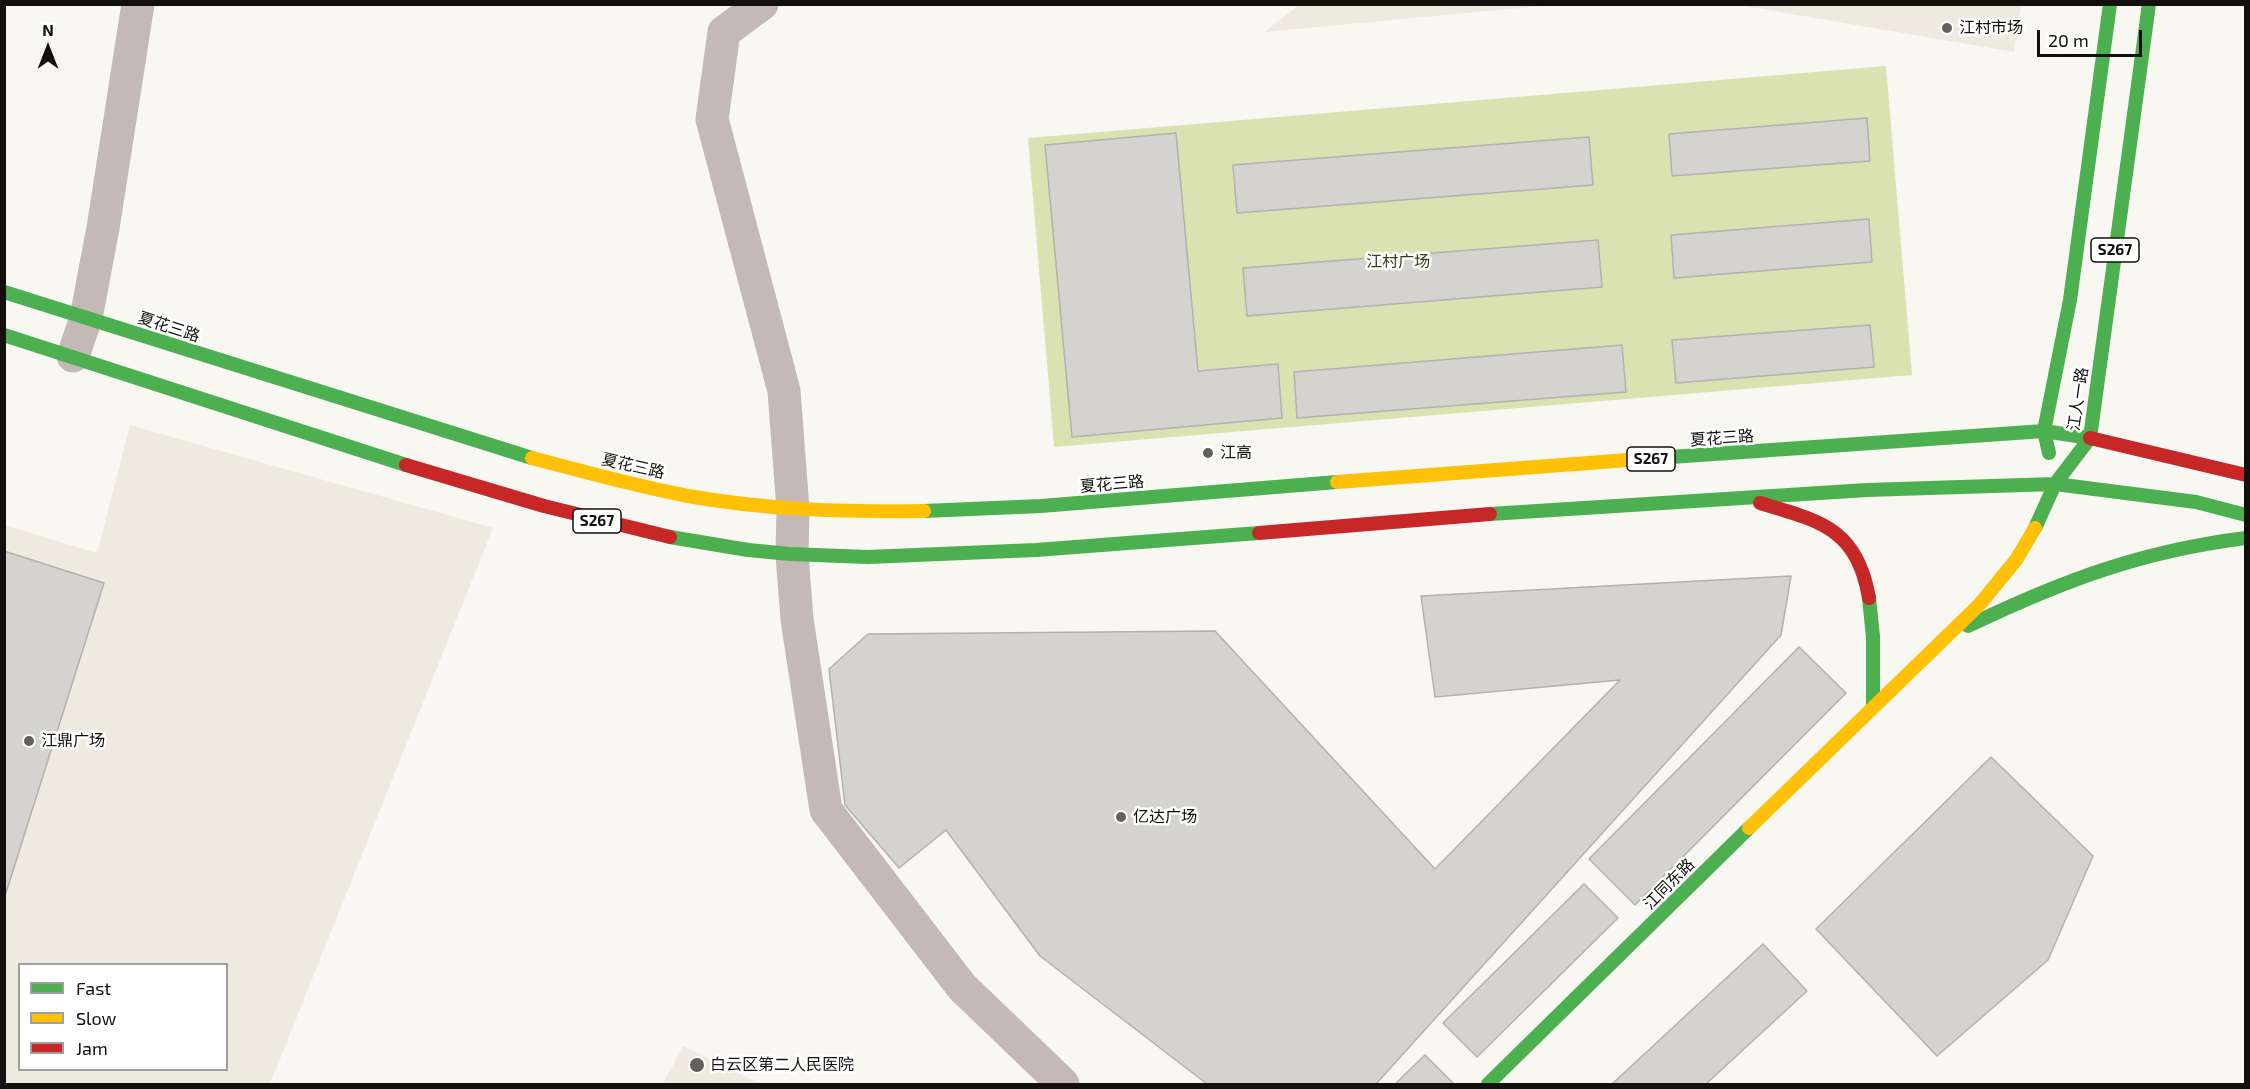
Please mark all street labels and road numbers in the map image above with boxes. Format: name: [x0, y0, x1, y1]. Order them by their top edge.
road number: S267: [2091, 238, 2139, 262]
street label: 夏花三路: [136, 308, 202, 346]
street label: 江人一路: [2064, 366, 2092, 432]
street label: 夏花三路: [1689, 426, 1755, 450]
road number: S267: [1627, 447, 1675, 471]
street label: 夏花三路: [600, 449, 666, 483]
street label: 夏花三路: [1079, 472, 1145, 496]
road number: S267: [573, 509, 621, 533]
street label: 江同东路: [1640, 855, 1698, 913]

